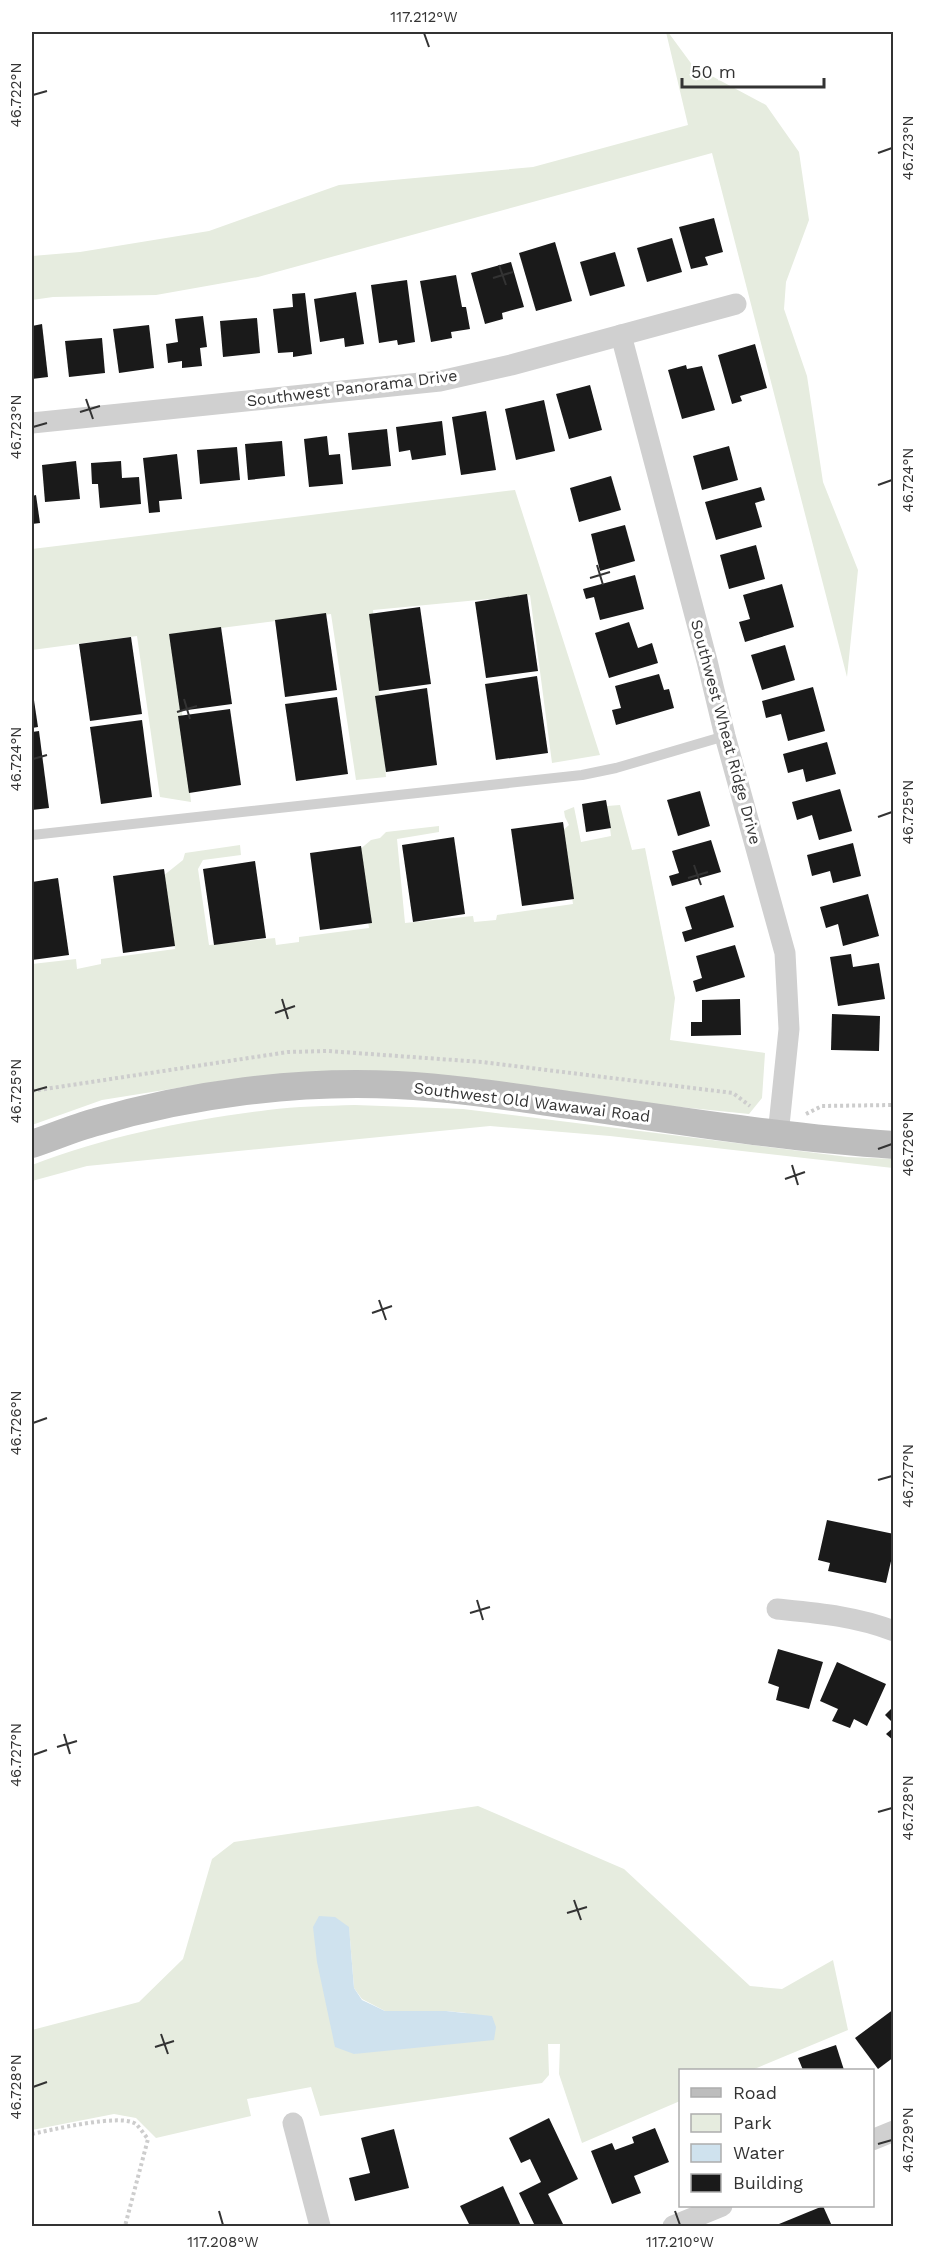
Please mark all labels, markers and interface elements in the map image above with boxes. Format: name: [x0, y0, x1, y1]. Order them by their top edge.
text: 117.212°W: [390, 8, 458, 26]
scale bar: [682, 51, 824, 89]
text: 50 m: [691, 61, 736, 82]
text: 46.722°N: [7, 63, 25, 127]
text: 46.723°N: [899, 116, 917, 180]
street label: Southwest Panorama Drive: [246, 366, 458, 410]
text: 46.723°N: [7, 395, 25, 459]
text: 46.724°N: [899, 448, 917, 512]
street label: Southwest Wheat Ridge Drive: [687, 617, 765, 847]
text: 46.724°N: [7, 727, 25, 791]
text: 46.725°N: [899, 780, 917, 844]
text: 46.725°N: [7, 1059, 25, 1123]
street label: Southwest Old Wawawai Road: [413, 1078, 651, 1126]
text: 46.726°N: [899, 1111, 917, 1177]
text: 46.726°N: [7, 1390, 25, 1456]
text: 46.727°N: [899, 1444, 917, 1508]
text: 46.727°N: [7, 1723, 25, 1787]
text: 46.728°N: [899, 1775, 917, 1841]
text: 46.728°N: [7, 2054, 25, 2120]
legend: [679, 2069, 874, 2207]
text: Road: [733, 2082, 777, 2103]
text: 46.729°N: [899, 2107, 917, 2173]
text: Park: [733, 2112, 772, 2133]
text: Water: [733, 2142, 785, 2163]
text: Building: [733, 2172, 803, 2193]
text: 117.208°W: [187, 2233, 259, 2251]
text: 117.210°W: [646, 2233, 714, 2251]

